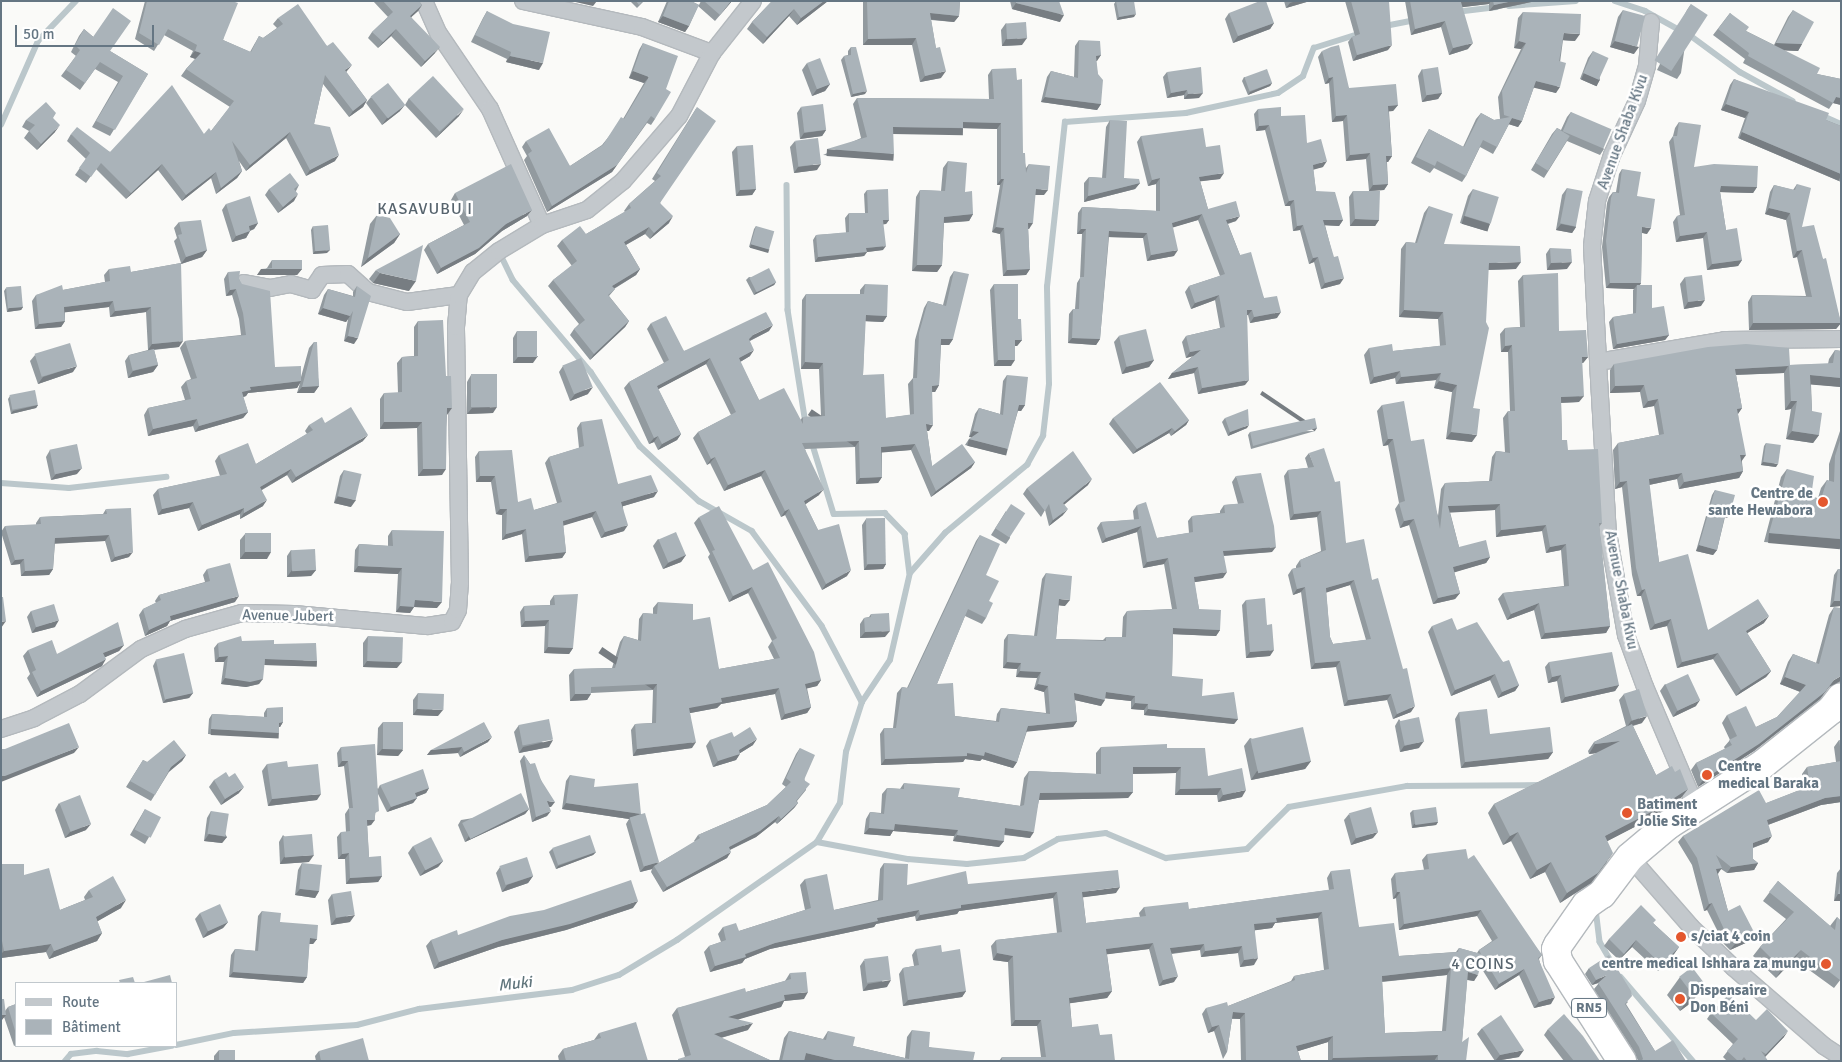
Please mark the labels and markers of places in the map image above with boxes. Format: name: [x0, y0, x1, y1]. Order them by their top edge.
place label: Centre de sante Hewabora: [1708, 484, 1813, 519]
marker: Centre de sante Hewabora: [1817, 496, 1829, 508]
place label: Centre medical Baraka: [1718, 757, 1819, 792]
marker: Centre medical Baraka: [1700, 768, 1714, 782]
place label: Batiment Jolie Site: [1637, 795, 1697, 830]
marker: Batiment Jolie Site: [1621, 807, 1633, 819]
place label: s/ciat 4 coin: [1691, 928, 1771, 946]
marker: s/ciat 4 coin: [1675, 931, 1687, 943]
place label: centre medical Ishhara za mungu: [1602, 955, 1816, 973]
marker: centre medical Ishhara za mungu: [1820, 958, 1832, 970]
place label: Dispensaire Don Béni: [1690, 981, 1767, 1016]
marker: Dispensaire Don Béni: [1674, 993, 1686, 1005]

